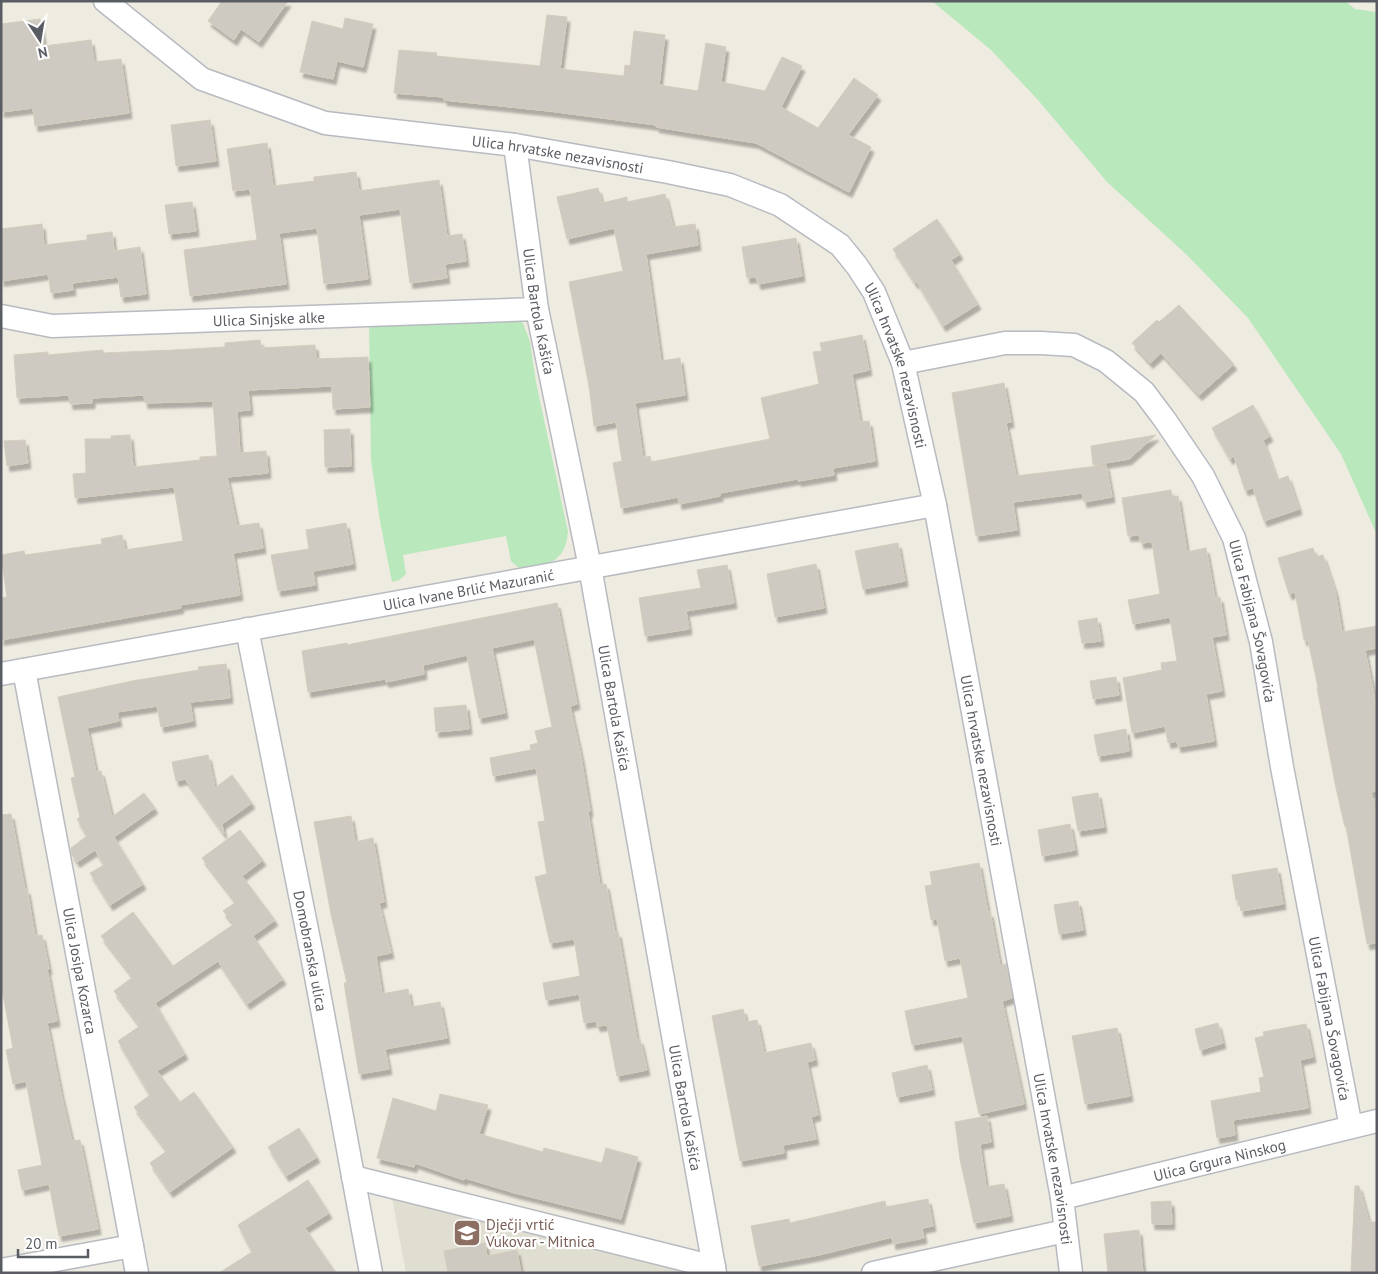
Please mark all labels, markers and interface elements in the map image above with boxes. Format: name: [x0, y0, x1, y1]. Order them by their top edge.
north arrow: [15, 15, 65, 65]
text: N: [36, 43, 49, 62]
street label: Ulica hrvatske nezavisnosti: [471, 131, 645, 177]
street label: Ulica Bartola Kašića: [519, 247, 560, 376]
street label: Ulica hrvatske nezavisnosti: [861, 278, 931, 450]
street label: Ulica Sinjske alke: [213, 307, 325, 330]
street label: Ulica Fabijana Šovagovića: [1225, 537, 1281, 704]
street label: Ulica Ivane Brlić Mazuranić: [381, 565, 556, 614]
street label: Ulica Bartola Kašića: [594, 643, 635, 773]
street label: Ulica hrvatske nezavisnosti: [957, 673, 1007, 848]
street label: Domobranska ulica: [290, 889, 332, 1013]
street label: Ulica Josipa Kozarca: [59, 906, 102, 1036]
street label: Ulica Fabijana Šovagovića: [1305, 935, 1355, 1102]
street label: Ulica Bartola Kašića: [665, 1043, 706, 1172]
street label: Ulica hrvatske nezavisnosti: [1030, 1072, 1077, 1246]
street label: Ulica Grgura Ninskog: [1151, 1134, 1287, 1185]
place label: Dječji vrtić Vukovar - Mitnica: [485, 1215, 595, 1251]
school or university icon: Dječji vrtić Vukovar - Mitnica: [452, 1218, 482, 1248]
scale bar: [18, 1226, 88, 1258]
text: 20 m: [25, 1234, 58, 1253]

